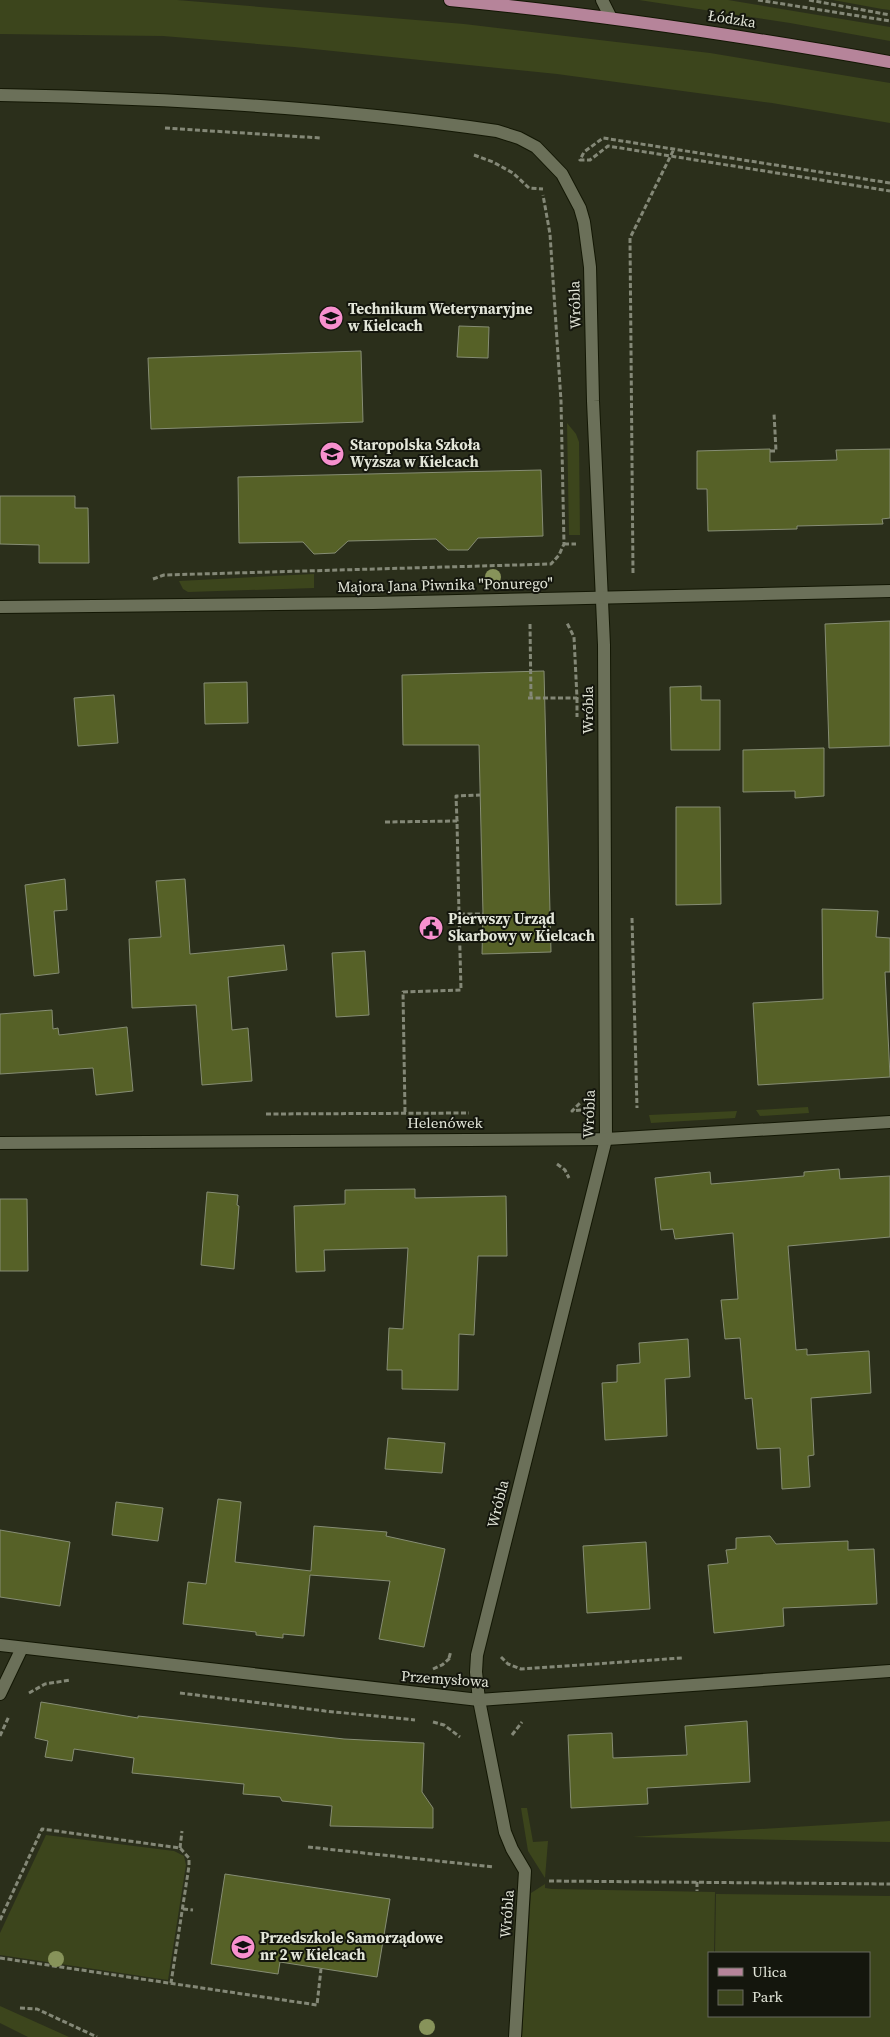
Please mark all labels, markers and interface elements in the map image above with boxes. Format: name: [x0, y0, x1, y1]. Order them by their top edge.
street label: Łódzka: [707, 4, 758, 33]
street label: Wróbla: [563, 280, 586, 330]
place label: Technikum Weterynaryjne w Kielcach: [347, 298, 533, 336]
school or university icon: Technikum Weterynaryjne w Kielcach: [318, 305, 344, 331]
place label: Staropolska Szkoła Wyższa w Kielcach: [350, 434, 481, 472]
school or university icon: Staropolska Szkoła Wyższa w Kielcach: [319, 441, 345, 467]
street label: Majora Jana Piwnika "Ponurego": [337, 572, 553, 597]
street label: Wróbla: [577, 685, 598, 734]
place label: Pierwszy Urząd Skarbowy w Kielcach: [448, 908, 595, 946]
public building icon: Pierwszy Urząd Skarbowy w Kielcach: [418, 915, 444, 941]
street label: Wróbla: [577, 1089, 600, 1139]
street label: Helenówek: [407, 1112, 483, 1133]
street label: Wróbla: [481, 1477, 514, 1530]
street label: Przemysłowa: [400, 1665, 490, 1692]
street label: Wróbla: [494, 1889, 519, 1939]
place label: Przedszkole Samorządowe nr 2 w Kielcach: [260, 1927, 443, 1965]
school or university icon: Przedszkole Samorządowe nr 2 w Kielcach: [230, 1934, 256, 1960]
legend: [708, 1952, 870, 2017]
text: Ulica: [752, 1961, 787, 1982]
text: Park: [752, 1986, 784, 2007]

